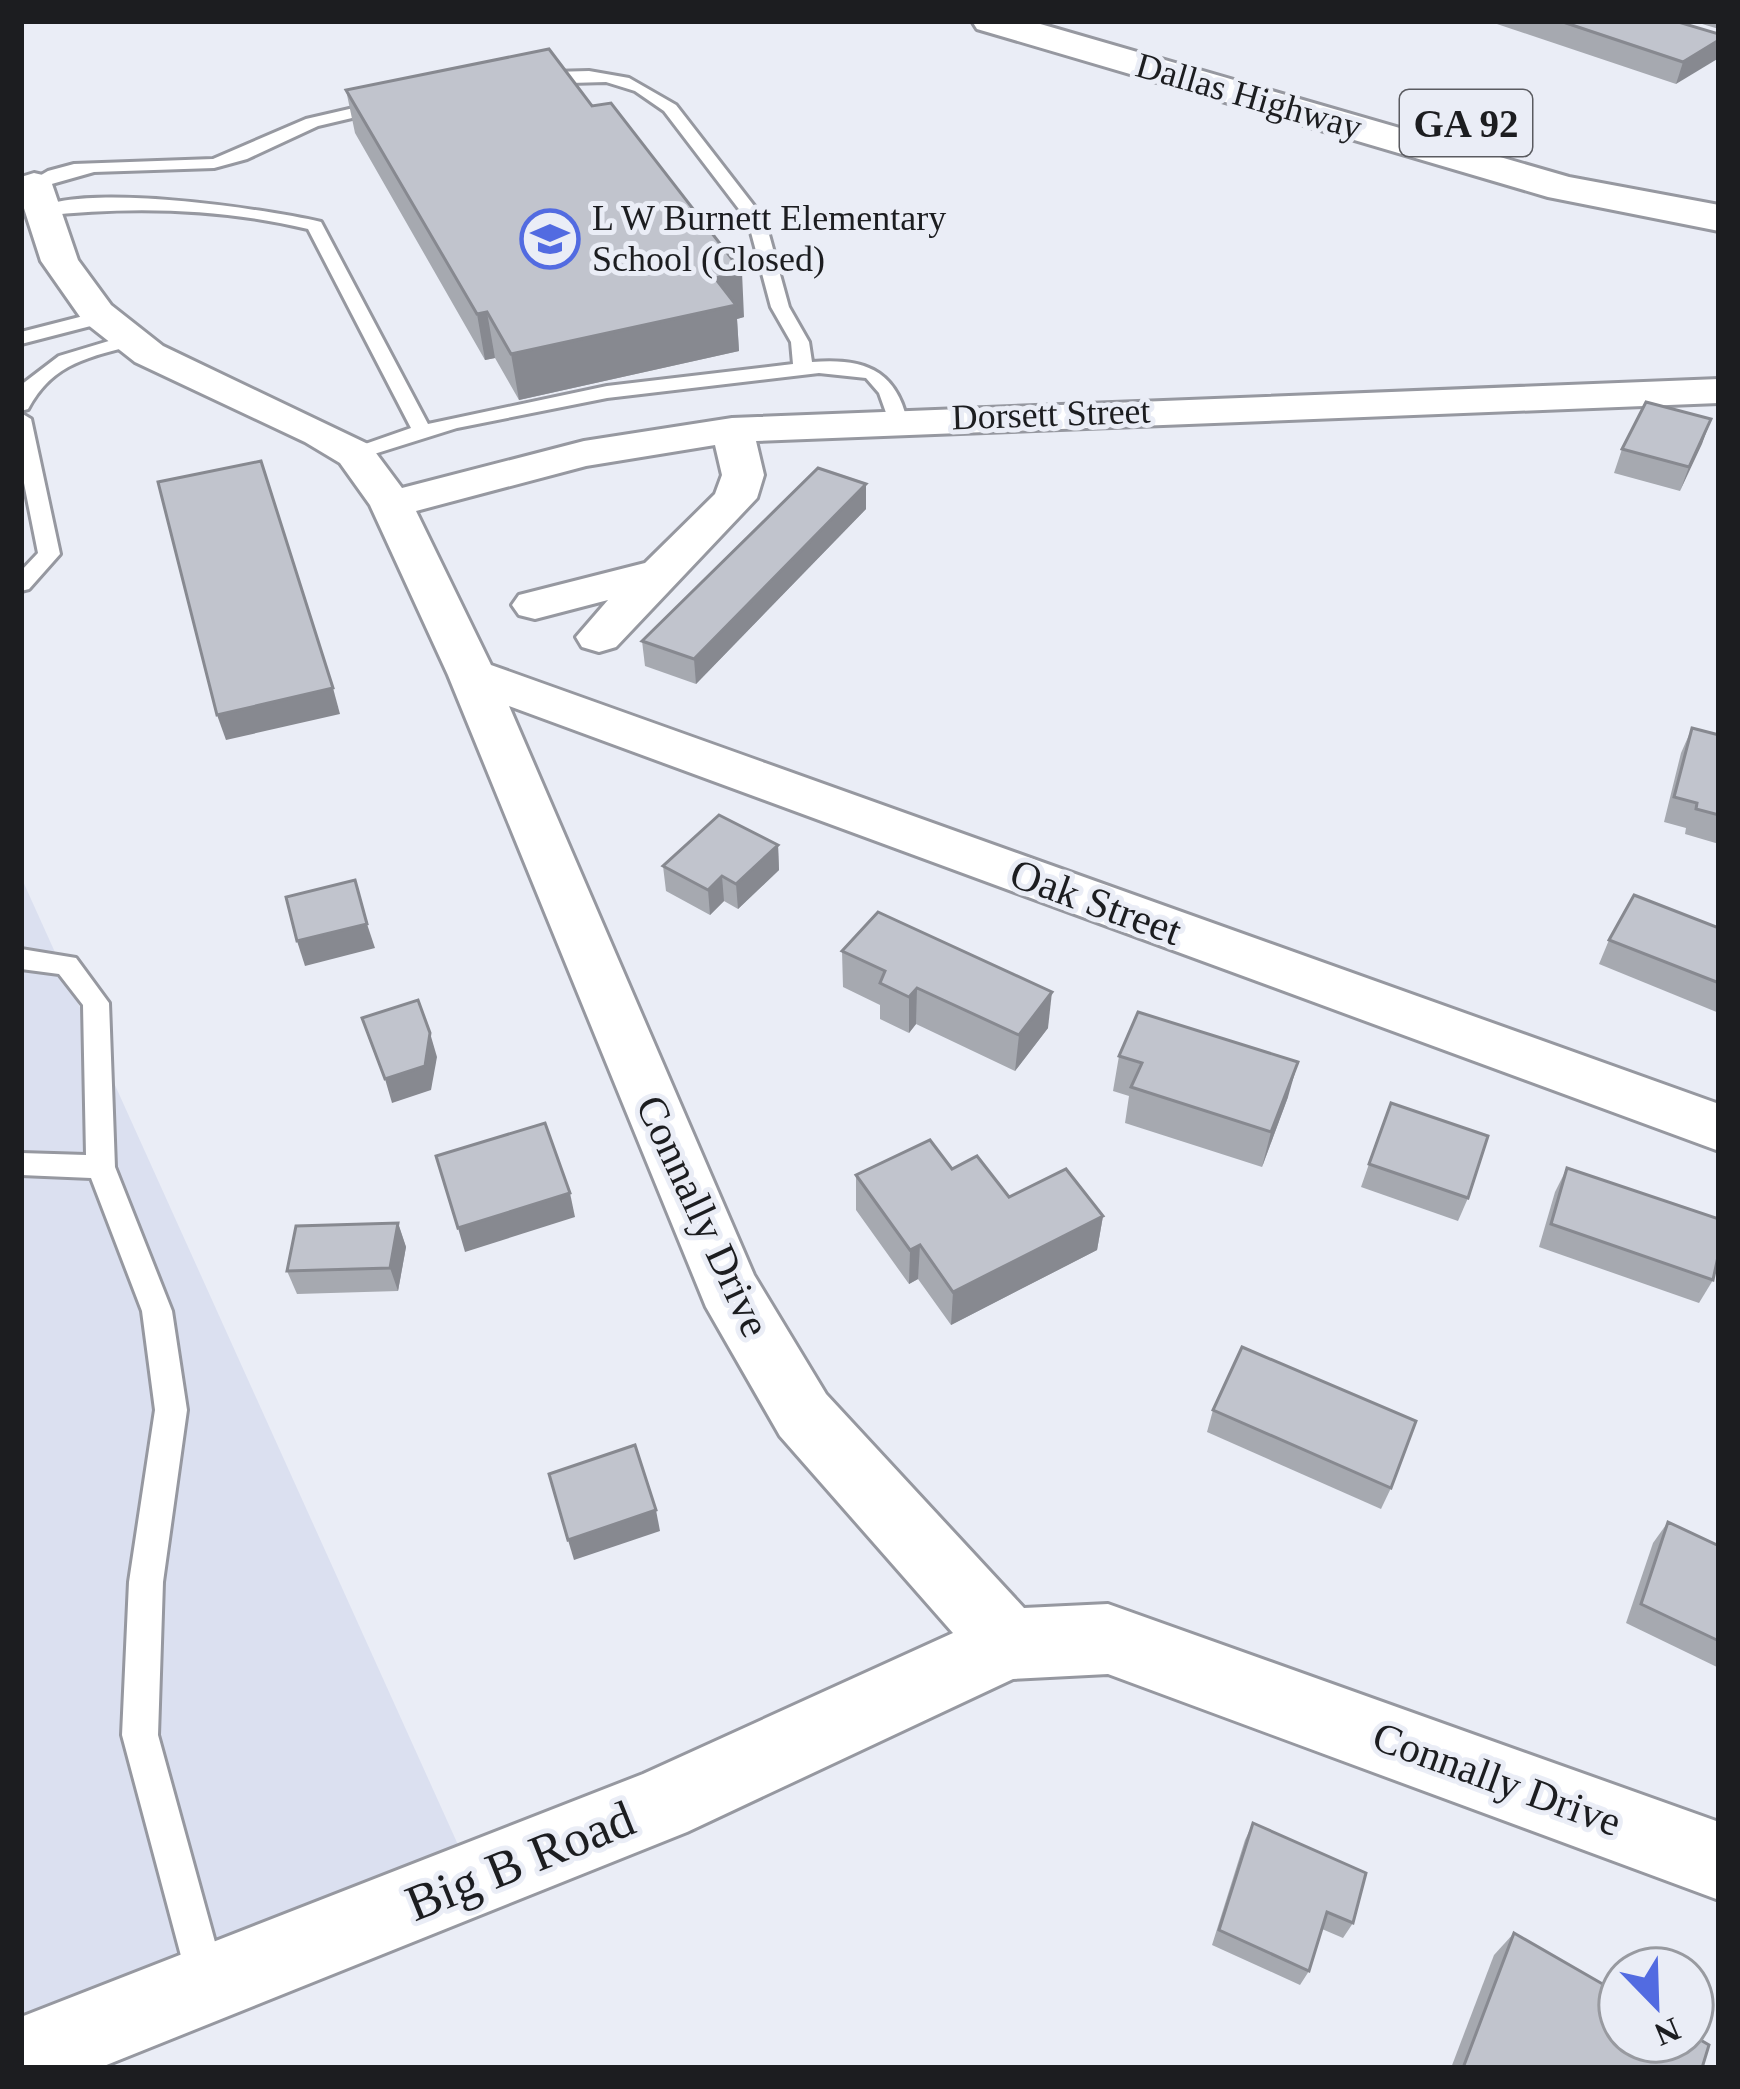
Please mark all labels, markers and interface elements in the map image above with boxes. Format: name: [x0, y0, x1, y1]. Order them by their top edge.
street label: Dallas Highway: [1132, 45, 1366, 147]
road number: GA 92: [1400, 90, 1532, 156]
place label: L W Burnett Elementary School (Closed): [592, 198, 946, 279]
school or university icon: L W Burnett Elementary School (Closed): [519, 208, 581, 270]
street label: Dorsett Street: [951, 391, 1151, 437]
street label: Oak Street: [1004, 850, 1188, 954]
street label: Connally Drive: [627, 1088, 779, 1344]
street label: Connally Drive: [1367, 1713, 1627, 1845]
street label: Big B Road: [398, 1790, 642, 1932]
north arrow: [1596, 1945, 1716, 2065]
text: N: [1649, 2010, 1685, 2053]

